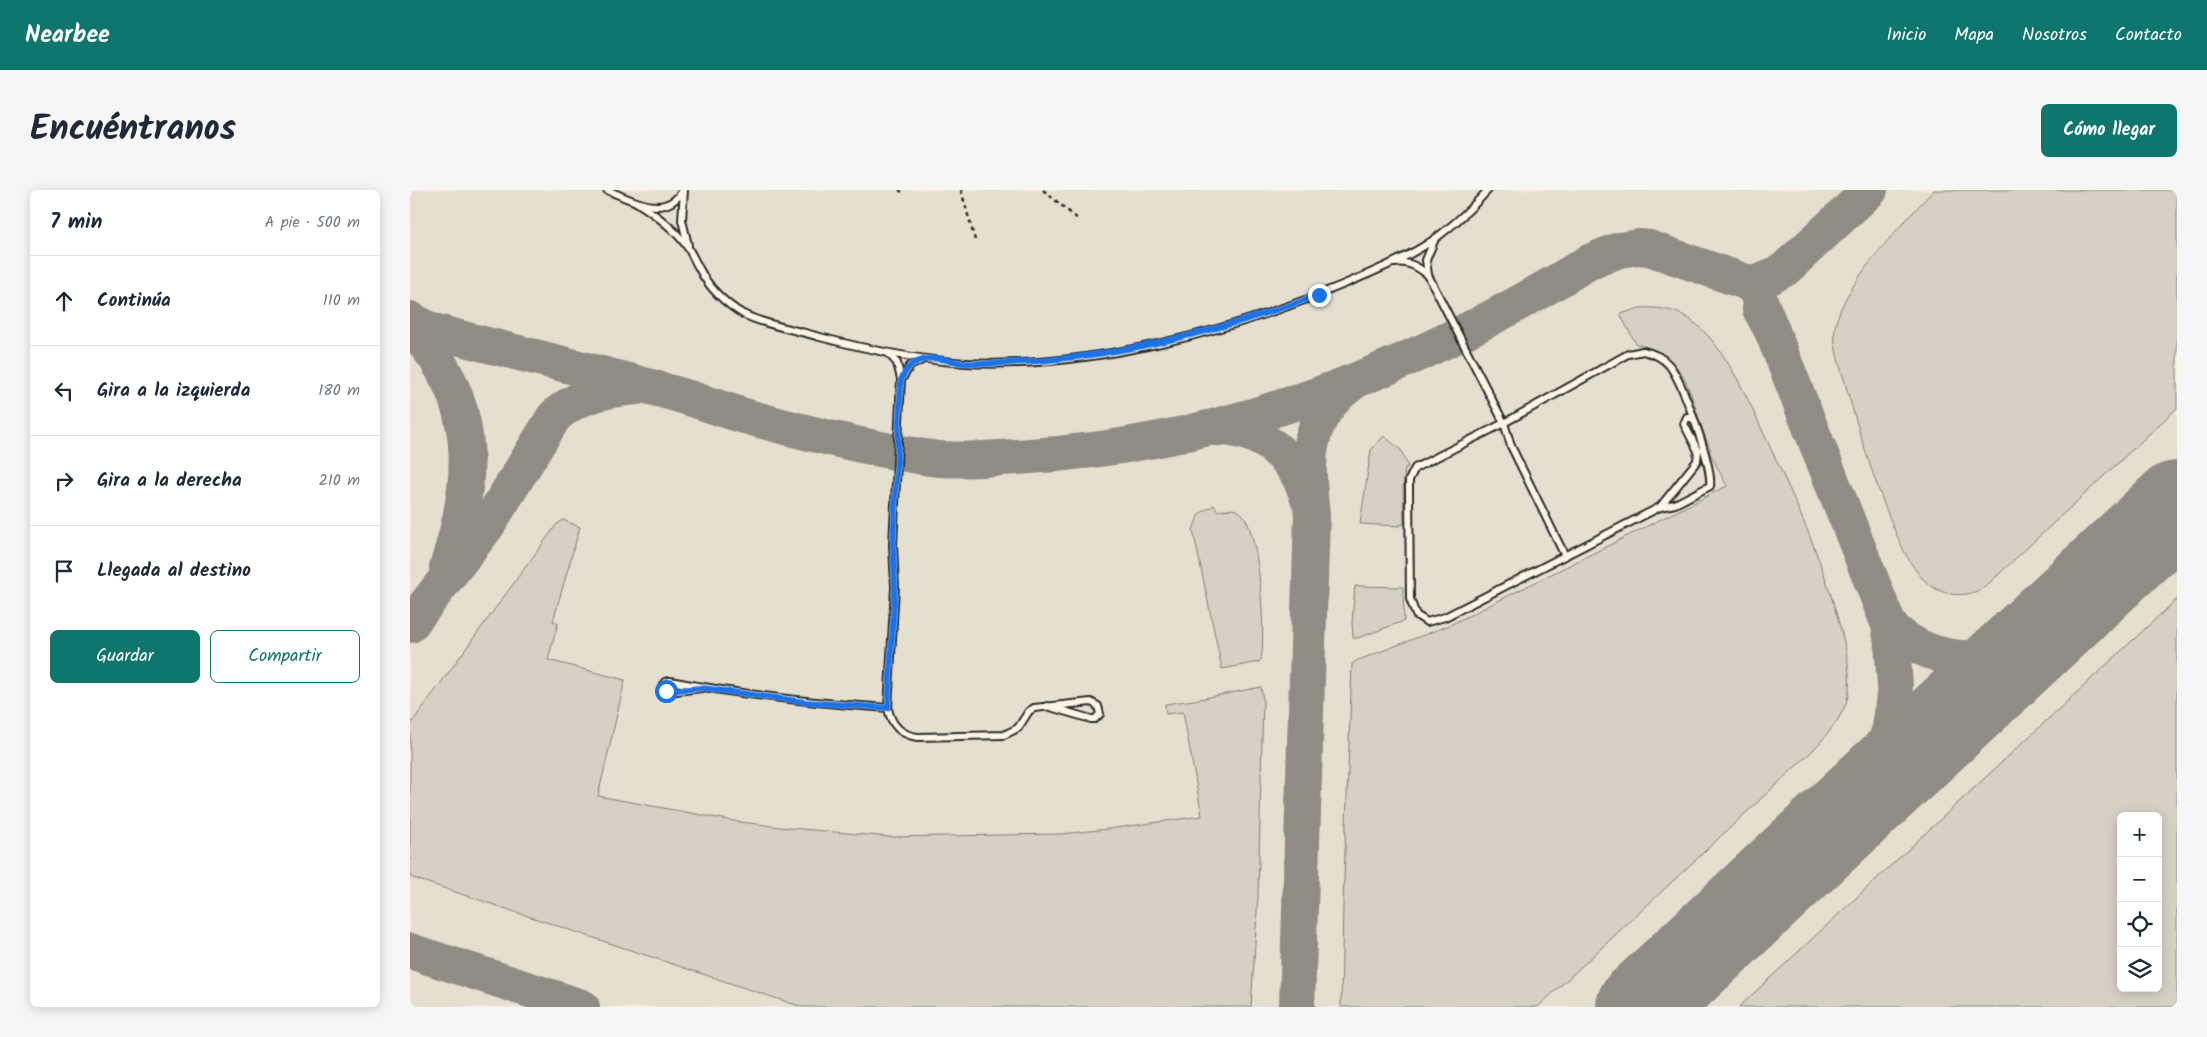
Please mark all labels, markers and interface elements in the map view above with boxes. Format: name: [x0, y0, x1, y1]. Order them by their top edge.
text: Nearbee: [25, 16, 110, 55]
text: Inicio: [1886, 21, 1926, 50]
text: Mapa: [1954, 21, 1994, 50]
text: Nosotros: [2022, 21, 2087, 50]
text: Contacto: [2115, 21, 2182, 50]
text: Encuéntranos: [30, 102, 236, 158]
button: Cómo llegar: [2041, 104, 2177, 157]
text: 7 min: [50, 206, 102, 239]
text: A pie · 500 m: [265, 210, 360, 235]
route end: [1308, 284, 1331, 307]
text: Continúa: [97, 286, 171, 316]
icon: ahead: [50, 287, 78, 315]
text: 110 m: [323, 288, 360, 313]
text: Gira a la izquierda: [97, 376, 250, 406]
icon: left: [50, 377, 78, 405]
text: 180 m: [318, 378, 360, 403]
text: Gira a la derecha: [97, 466, 242, 496]
icon: right: [50, 467, 78, 495]
text: 210 m: [319, 468, 360, 493]
text: Llegada al destino: [97, 556, 251, 586]
icon: arrive: [50, 557, 78, 585]
button: Guardar: [50, 630, 200, 683]
button: Compartir: [210, 630, 360, 683]
route start: [655, 680, 678, 703]
map controls: [2117, 812, 2162, 992]
button: +: [2117, 812, 2162, 857]
button: −: [2117, 857, 2162, 902]
button: locate: [2117, 902, 2162, 947]
button: layers: [2117, 947, 2162, 992]

